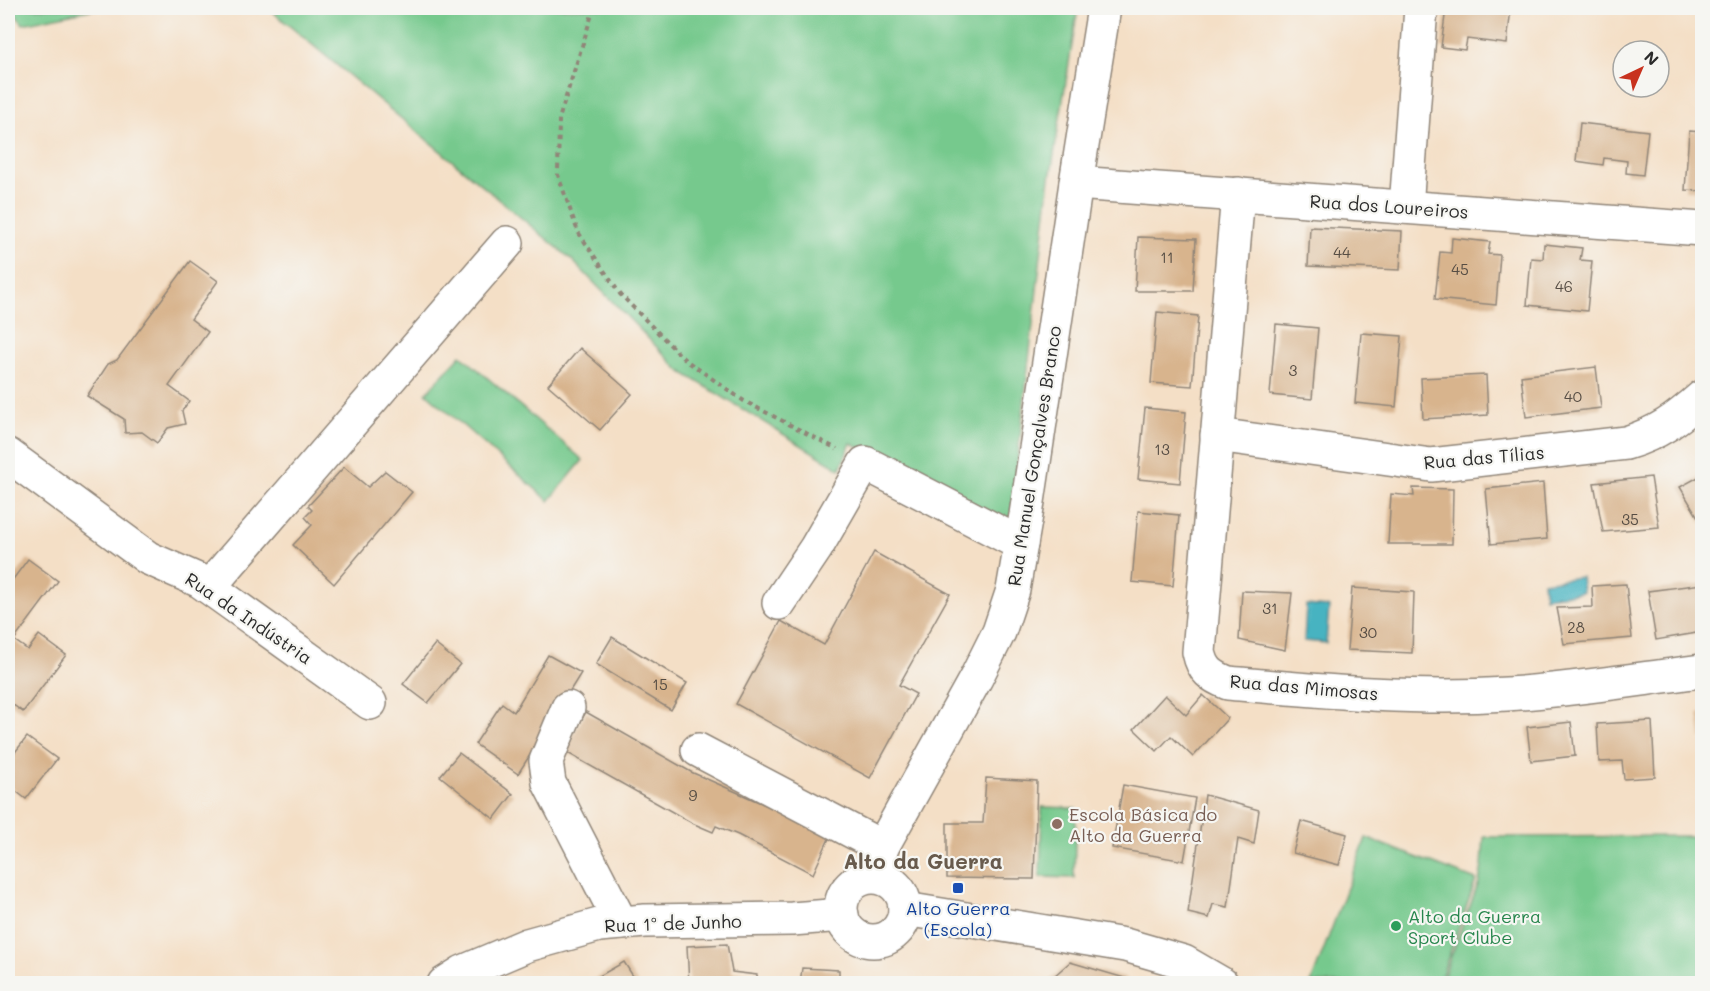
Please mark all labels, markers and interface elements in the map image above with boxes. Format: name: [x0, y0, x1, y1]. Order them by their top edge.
north arrow: [1611, 39, 1671, 99]
text: N: [1640, 46, 1663, 70]
street label: Rua dos Loureiros: [1309, 188, 1469, 224]
house number: 44: [1333, 242, 1351, 262]
house number: 11: [1160, 247, 1174, 267]
house number: 45: [1451, 259, 1469, 279]
house number: 46: [1555, 276, 1573, 296]
street label: Rua Manuel Gonçalves Branco: [1002, 324, 1066, 588]
house number: 3: [1289, 360, 1298, 380]
house number: 40: [1564, 386, 1582, 406]
house number: 13: [1154, 439, 1170, 459]
street label: Rua das Tílias: [1423, 440, 1545, 474]
house number: 35: [1621, 509, 1639, 529]
street label: Rua da Indústria: [181, 567, 317, 669]
house number: 31: [1262, 598, 1278, 618]
house number: 28: [1567, 617, 1585, 637]
house number: 30: [1359, 622, 1377, 642]
street label: Rua das Mimosas: [1229, 669, 1379, 705]
house number: 15: [652, 674, 668, 694]
house number: 9: [689, 785, 698, 805]
place label: Escola Básica do Alto da Guerra: [1069, 802, 1217, 847]
marker: Escola Básica do Alto da Guerra: [1050, 817, 1064, 831]
district label: Alto da Guerra: [843, 847, 1003, 874]
marker: Alto Guerra (Escola): [951, 881, 965, 895]
place label: Alto Guerra (Escola): [906, 896, 1010, 941]
place label: Alto da Guerra Sport Clube: [1408, 904, 1541, 949]
street label: Rua 1º de Junho: [604, 909, 742, 937]
marker: Alto da Guerra Sport Clube: [1389, 919, 1403, 933]

